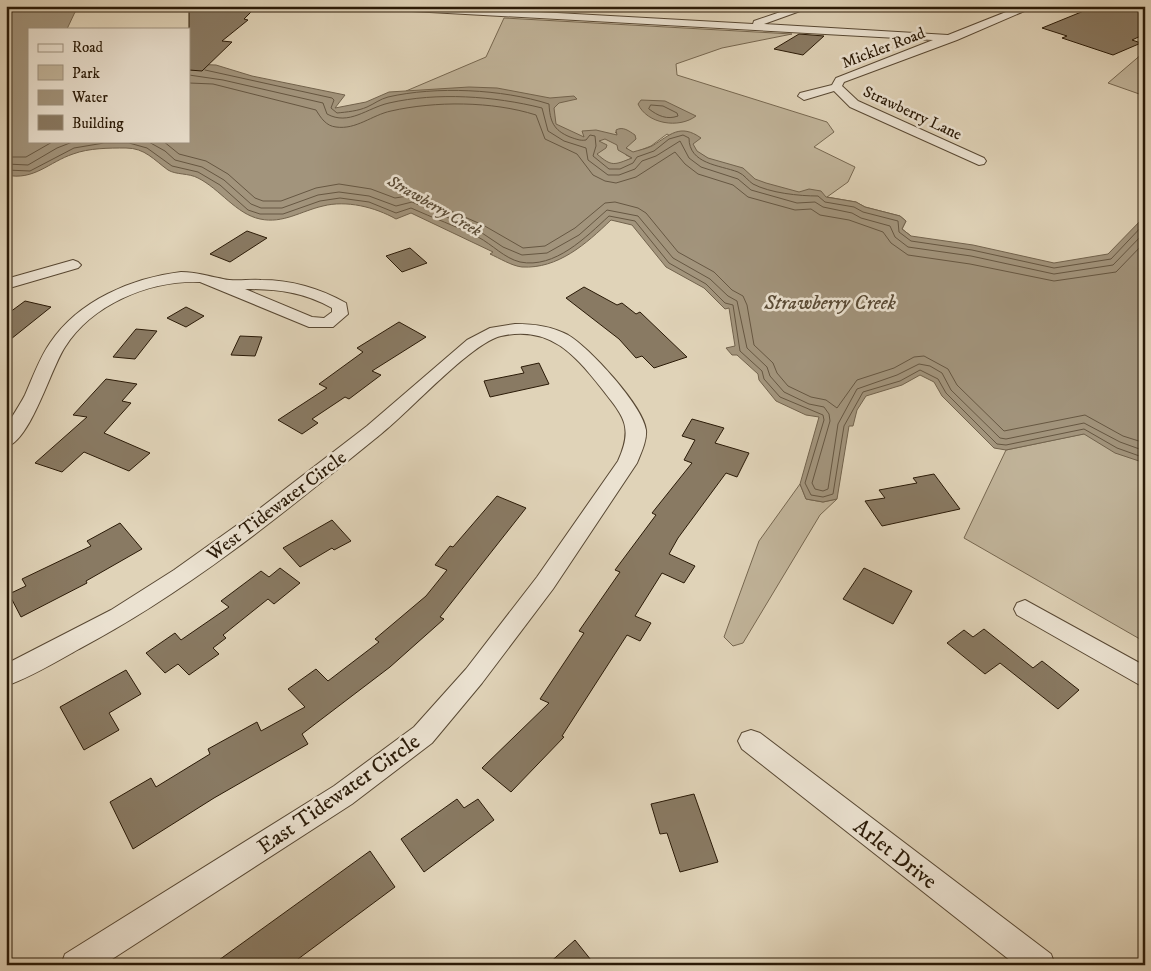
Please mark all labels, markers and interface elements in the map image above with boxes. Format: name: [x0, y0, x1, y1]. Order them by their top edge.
street label: Mickler Road: [839, 23, 928, 73]
legend: [28, 28, 190, 142]
text: Road: [72, 38, 104, 57]
text: Park: [72, 64, 101, 83]
street label: Strawberry Lane: [860, 81, 966, 145]
text: Water: [71, 88, 108, 107]
text: Building: [72, 114, 124, 133]
water label: Strawberry Creek: [383, 170, 485, 241]
water label: Strawberry Creek: [763, 291, 896, 316]
street label: West Tidewater Circle: [202, 446, 351, 567]
street label: East Tidewater Circle: [252, 728, 425, 860]
street label: Arlet Drive: [848, 813, 942, 895]

